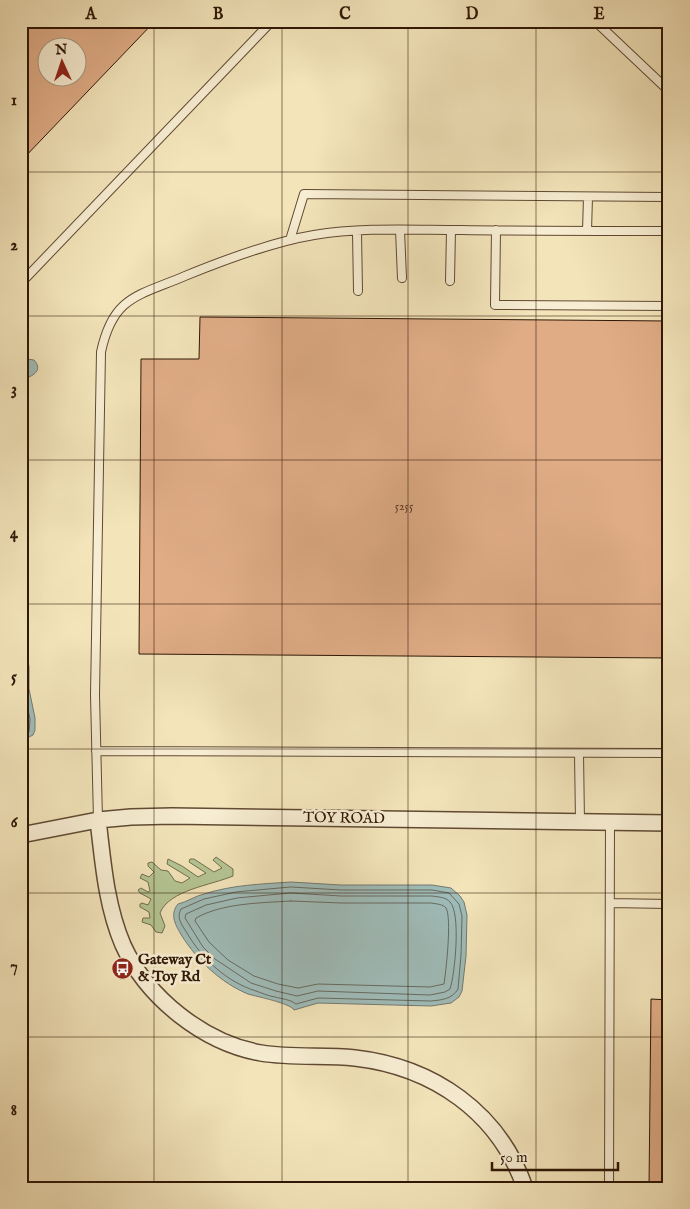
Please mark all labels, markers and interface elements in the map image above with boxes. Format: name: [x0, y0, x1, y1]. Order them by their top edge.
text: A: [85, 5, 98, 25]
text: B: [213, 5, 224, 25]
text: C: [339, 5, 351, 25]
text: D: [466, 5, 479, 25]
text: E: [593, 5, 605, 25]
north arrow: [38, 38, 88, 88]
text: N: [54, 41, 68, 59]
text: 1: [11, 91, 17, 111]
text: 2: [10, 236, 18, 256]
text: 3: [11, 380, 17, 400]
house number: 5255: [395, 499, 414, 514]
text: 4: [10, 524, 19, 544]
text: 5: [11, 668, 17, 688]
street label: TOY ROAD: [303, 808, 385, 828]
text: 6: [11, 813, 19, 833]
place label: Gateway Ct & Toy Rd: [138, 950, 212, 986]
bus stop icon: Gateway Ct & Toy Rd: [110, 956, 134, 980]
text: 7: [10, 957, 18, 977]
text: 8: [11, 1101, 17, 1121]
scale bar: [492, 1139, 619, 1171]
text: 50 m: [500, 1148, 528, 1167]

